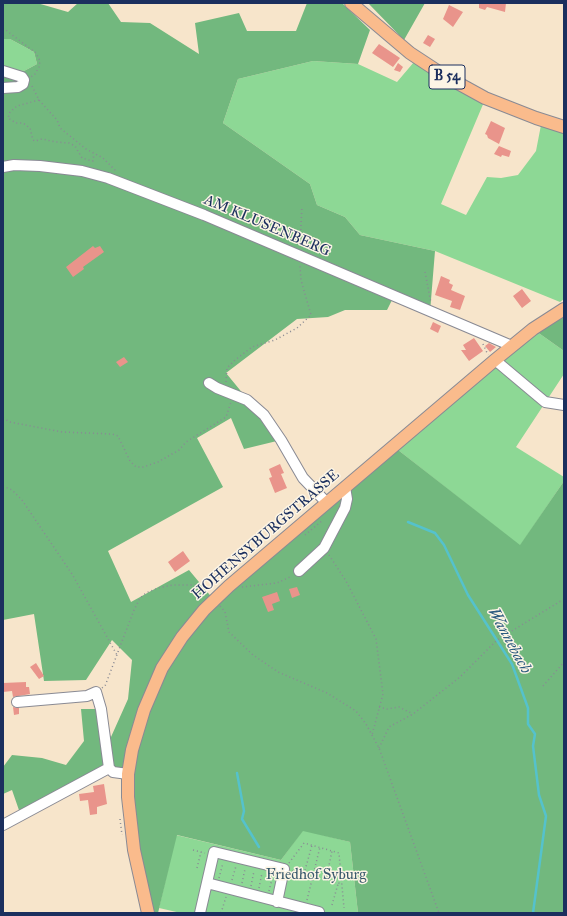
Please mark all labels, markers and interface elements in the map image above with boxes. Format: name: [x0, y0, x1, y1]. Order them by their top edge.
road number: B 54: [429, 65, 465, 89]
street label: AM KLUSENBERG: [201, 191, 333, 261]
street label: HOHENSYBURGSTRASSE: [189, 466, 343, 604]
water label: Wannebach: [483, 605, 535, 677]
park label: Friedhof Syburg: [266, 866, 366, 884]

